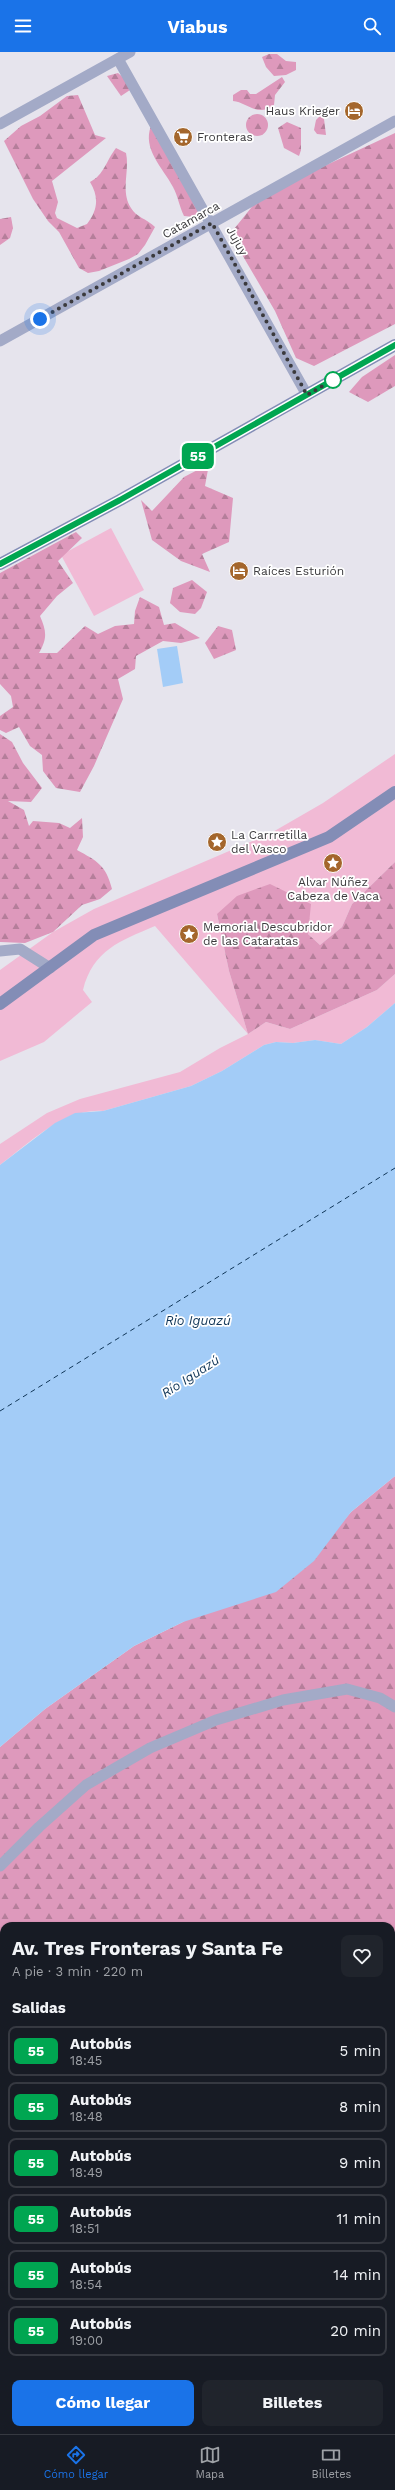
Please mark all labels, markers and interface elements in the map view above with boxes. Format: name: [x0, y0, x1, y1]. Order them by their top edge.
icon: menu: [12, 15, 34, 37]
icon: search: [361, 15, 383, 37]
text: Viabus: [168, 16, 227, 37]
hotel icon: Haus Krieger: [343, 100, 365, 122]
place label: Haus Krieger: [266, 104, 340, 118]
supermarket icon: Fronteras: [172, 126, 194, 148]
place label: Fronteras: [197, 130, 253, 144]
street label: Catamarca: [160, 198, 222, 241]
street label: Jujuy: [223, 224, 251, 259]
your location: [30, 309, 50, 329]
unlabelled marker: [324, 371, 342, 389]
line badge: 55: [180, 443, 216, 469]
text: 55: [190, 448, 206, 464]
hotel icon: Raíces Esturión: [228, 560, 250, 582]
place label: Raíces Esturión: [253, 564, 344, 578]
place label: La Carrretilla del Vasco: [231, 828, 308, 856]
place icon: La Carrretilla del Vasco: [206, 831, 228, 853]
place icon: Alvar Núñez Cabeza de Vaca: [322, 852, 344, 874]
place label: Alvar Núñez Cabeza de Vaca: [287, 875, 379, 903]
place label: Memorial Descubridor de las Cataratas: [203, 920, 332, 948]
place icon: Memorial Descubridor de las Cataratas: [178, 923, 200, 945]
water label: Rio Iguazú: [165, 1313, 231, 1328]
water label: Río Iguazú: [159, 1352, 222, 1401]
button: heart: [341, 1935, 383, 1977]
text: Av. Tres Fronteras y Santa Fe: [12, 1937, 283, 1960]
text: A pie · 3 min · 220 m: [12, 1964, 143, 1979]
text: Salidas: [12, 1999, 66, 2017]
text: Autobús: [70, 2035, 132, 2053]
text: 5 min: [340, 2042, 381, 2060]
text: 55: [28, 2043, 44, 2059]
text: 18:45: [70, 2053, 102, 2068]
text: Autobús: [70, 2091, 132, 2109]
text: 8 min: [339, 2098, 381, 2116]
text: 55: [28, 2099, 44, 2115]
text: 18:48: [70, 2109, 103, 2124]
text: Autobús: [70, 2147, 132, 2165]
text: 9 min: [339, 2154, 381, 2172]
text: 55: [28, 2155, 44, 2171]
text: 18:49: [70, 2165, 103, 2180]
text: Autobús: [70, 2203, 132, 2221]
text: 11 min: [337, 2210, 381, 2228]
text: 55: [28, 2211, 44, 2227]
text: 18:51: [70, 2221, 100, 2236]
text: Autobús: [70, 2259, 132, 2277]
text: 14 min: [333, 2266, 381, 2284]
text: 55: [28, 2267, 44, 2283]
text: 18:54: [70, 2277, 102, 2292]
text: Autobús: [70, 2315, 132, 2333]
text: 20 min: [330, 2322, 381, 2340]
text: 55: [28, 2323, 44, 2339]
text: 19:00: [70, 2333, 103, 2348]
button: Cómo llegar: [12, 2380, 194, 2426]
button: Billetes: [202, 2380, 383, 2426]
tab: Cómo llegar: [44, 2444, 108, 2481]
tab: Mapa: [196, 2444, 224, 2481]
tab: Billetes: [312, 2444, 351, 2481]

